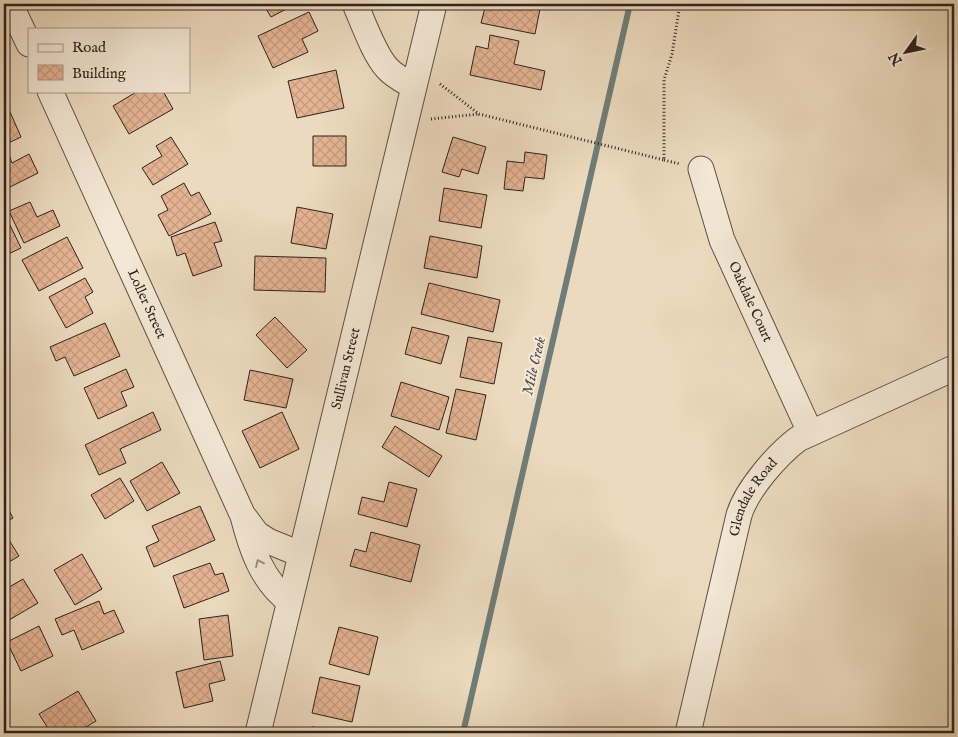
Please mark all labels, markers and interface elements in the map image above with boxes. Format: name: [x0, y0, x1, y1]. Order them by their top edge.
legend: [28, 28, 190, 92]
north arrow: [880, 28, 930, 78]
text: Road: [72, 38, 107, 57]
text: N: [885, 49, 907, 69]
text: Building: [72, 64, 127, 83]
street label: Oakdale Court: [724, 259, 777, 345]
street label: Loller Street: [123, 266, 170, 342]
street label: Sullivan Street: [327, 326, 365, 411]
water label: Mile Creek: [518, 335, 550, 397]
street label: Glendale Road: [725, 454, 782, 538]
one-way arrow: [255, 559, 266, 568]

